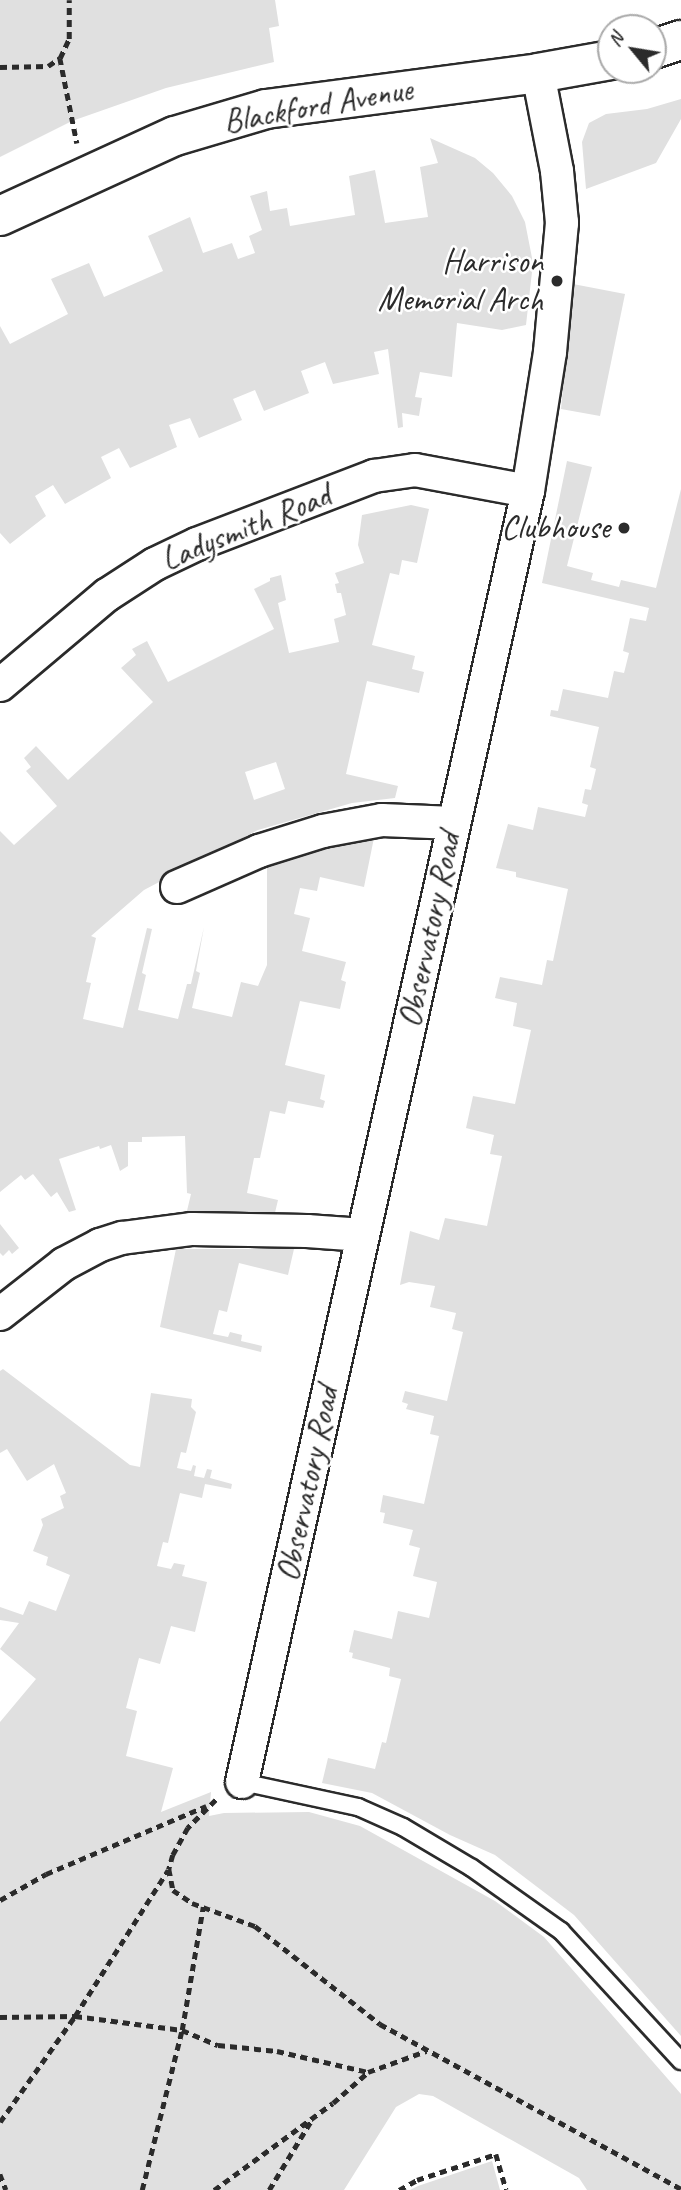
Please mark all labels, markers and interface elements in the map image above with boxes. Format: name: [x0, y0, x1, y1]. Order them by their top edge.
north arrow: [597, 14, 667, 84]
text: N: [602, 28, 629, 51]
street label: Blackford Avenue: [220, 70, 416, 142]
place label: Harrison Memorial Arch: [378, 242, 543, 320]
marker: Harrison Memorial Arch: [549, 273, 565, 289]
street label: Ladysmith Road: [156, 476, 336, 580]
place label: Clubhouse: [501, 508, 610, 548]
marker: Clubhouse: [616, 520, 632, 536]
street label: Observatory Road: [390, 829, 470, 1031]
street label: Observatory Road: [268, 1383, 348, 1585]

